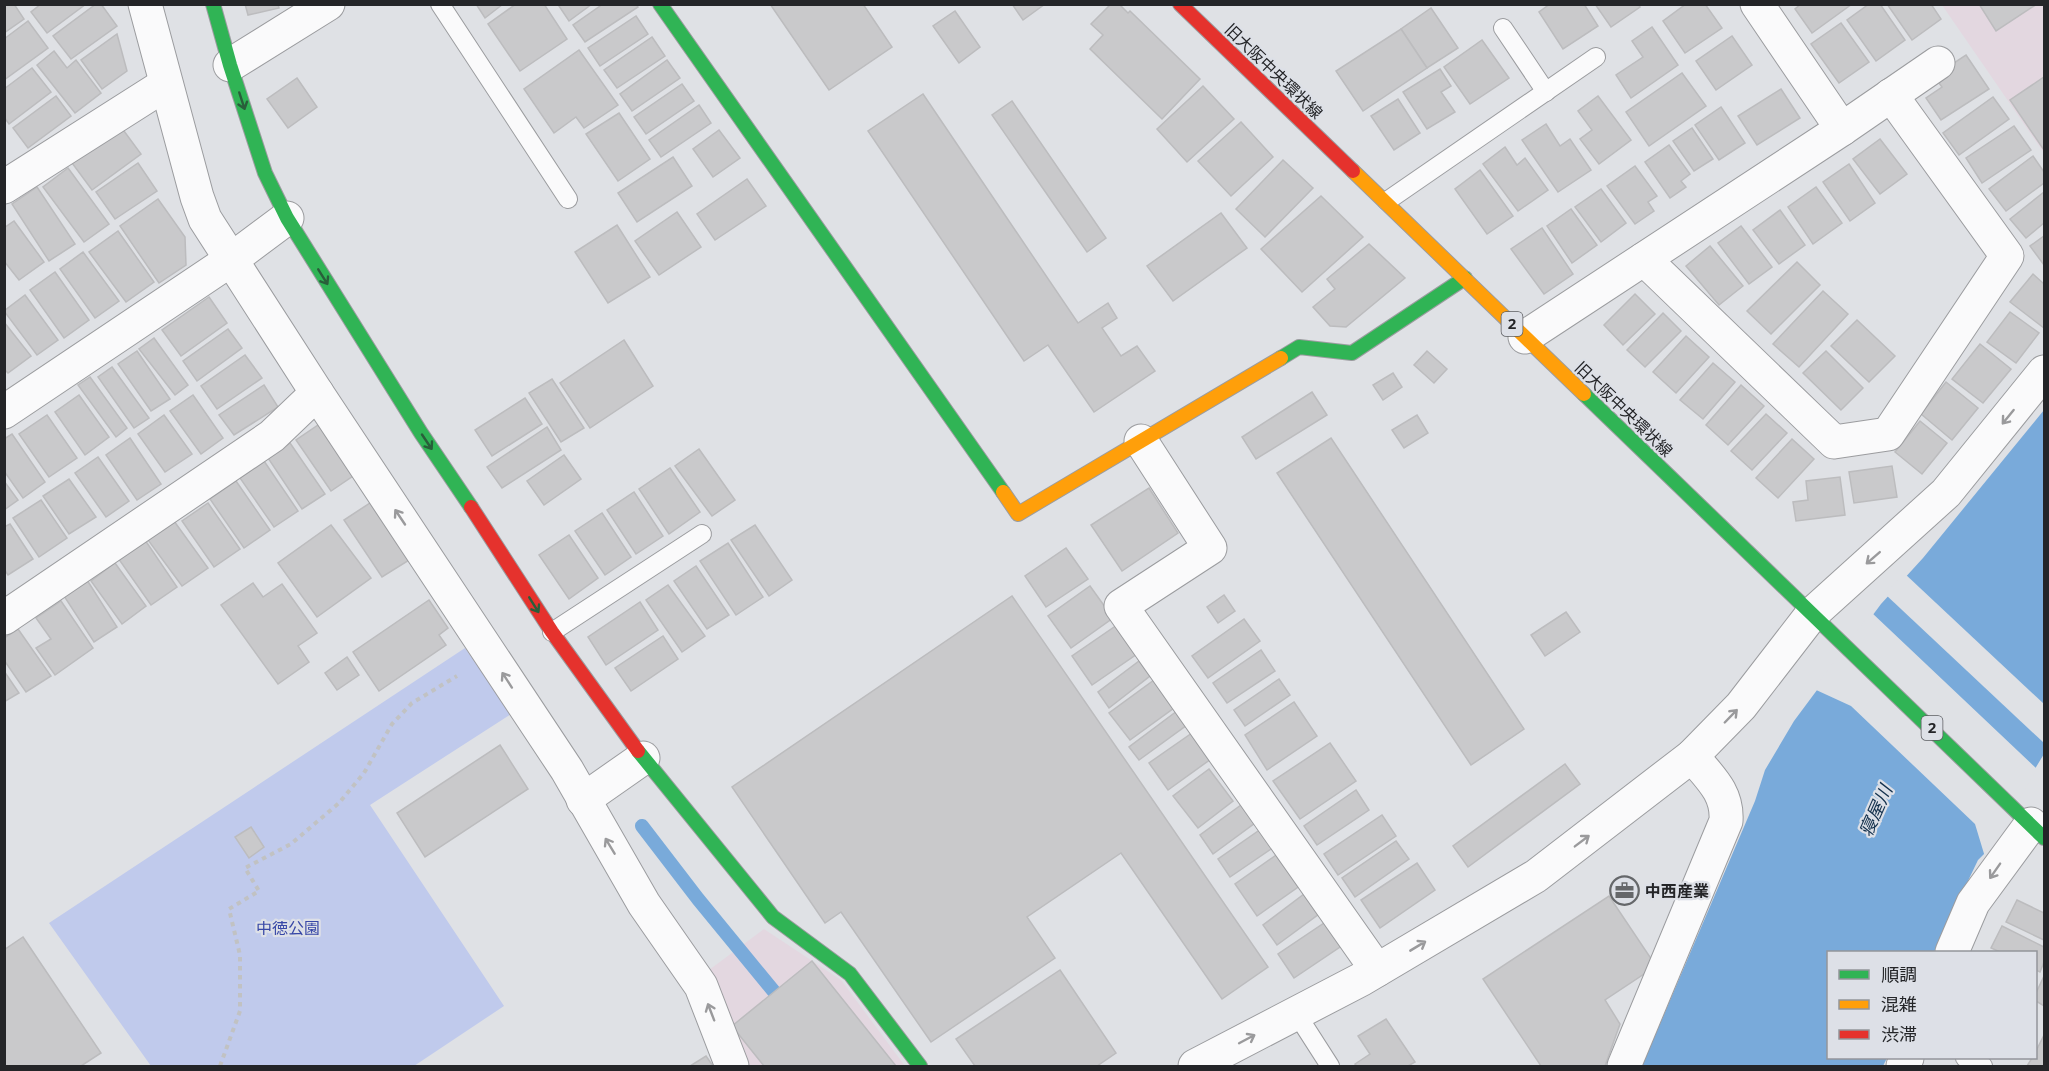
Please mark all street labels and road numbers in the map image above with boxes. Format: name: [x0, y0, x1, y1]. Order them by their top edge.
street label: 旧大阪中央環状線: [1220, 19, 1328, 123]
road number: 2: [1502, 312, 1522, 336]
street label: 旧大阪中央環状線: [1570, 357, 1678, 461]
road number: 2: [1922, 716, 1942, 740]

